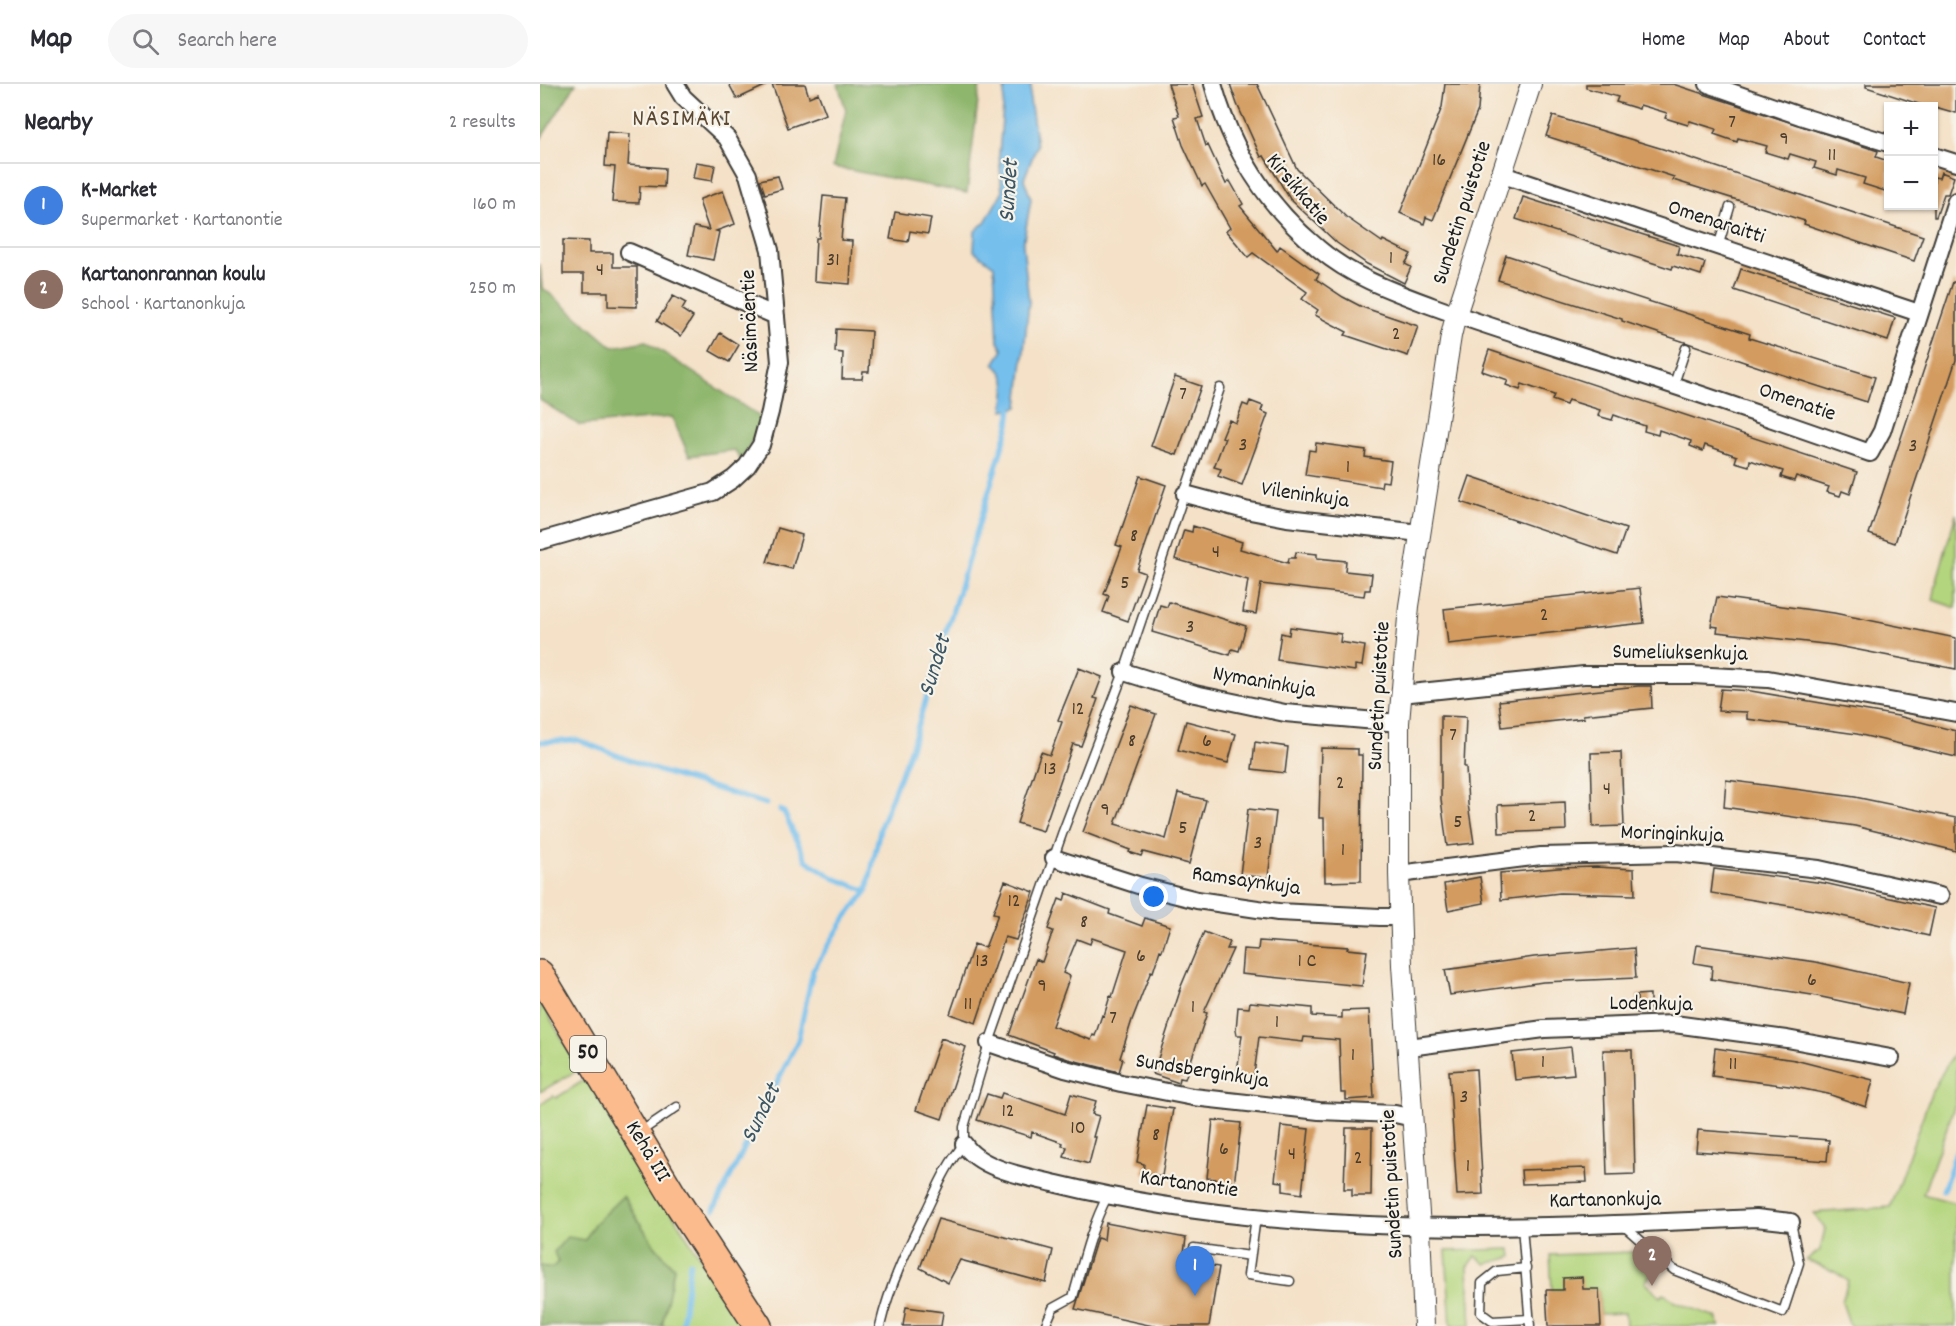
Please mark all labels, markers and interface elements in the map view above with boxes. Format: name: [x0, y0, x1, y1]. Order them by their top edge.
search box: [108, 14, 528, 68]
text: Map: [30, 21, 72, 61]
icon: search: [129, 25, 162, 58]
text: Search here: [177, 26, 277, 57]
text: Home: [1641, 26, 1685, 56]
text: Map: [1718, 26, 1750, 56]
text: About: [1783, 26, 1830, 56]
text: Contact: [1863, 26, 1926, 56]
map controls: [1884, 102, 1938, 210]
button: +: [1884, 102, 1938, 156]
district label: NÄSIMÄKI: [632, 103, 732, 137]
text: Nearby: [24, 105, 92, 142]
text: 2 results: [449, 109, 516, 137]
house number: 7: [1728, 109, 1736, 137]
house number: 9: [1779, 126, 1789, 154]
street label: Sundetin puistotie: [1425, 137, 1501, 289]
house number: 11: [1828, 142, 1836, 170]
street label: Kirsikkatie: [1258, 147, 1336, 233]
house number: 16: [1432, 147, 1446, 175]
water label: Sundet: [991, 156, 1029, 223]
button: −: [1884, 156, 1938, 210]
text: K-Market: [81, 176, 157, 207]
text: 1: [41, 191, 46, 219]
text: 160 m: [473, 191, 516, 219]
street label: Omenaraitti: [1663, 193, 1769, 253]
text: Supermarket · Kartanontie: [81, 207, 283, 235]
house number: 1: [1389, 245, 1393, 273]
house number: 31: [826, 247, 840, 275]
house number: 4: [596, 257, 604, 285]
text: Kartanonrannan koulu: [81, 260, 266, 291]
street label: Näsimäentie: [734, 269, 768, 373]
text: 2: [39, 275, 48, 303]
text: 250 m: [469, 275, 516, 303]
text: School · Kartanonkuja: [81, 291, 245, 319]
house number: 2: [1392, 321, 1400, 349]
street label: Omenatie: [1754, 375, 1840, 431]
house number: 7: [1179, 381, 1187, 409]
house number: 3: [1239, 432, 1247, 460]
house number: 3: [1909, 433, 1917, 461]
house number: 1: [1346, 454, 1350, 482]
street label: Vileninkuja: [1259, 474, 1352, 518]
house number: 8: [1130, 523, 1138, 551]
house number: 4: [1212, 539, 1220, 567]
house number: 5: [1120, 570, 1130, 598]
house number: 2: [1540, 602, 1548, 630]
house number: 3: [1186, 614, 1194, 642]
street label: Sundetin puistotie: [1361, 621, 1399, 771]
water label: Sundet: [911, 629, 962, 701]
street label: Sumeliuksenkuja: [1612, 637, 1749, 671]
street label: Nymaninkuja: [1210, 659, 1319, 707]
house number: 12: [1071, 696, 1085, 724]
house number: 7: [1449, 722, 1457, 750]
house number: 8: [1128, 728, 1136, 756]
house number: 6: [1202, 728, 1212, 756]
house number: 13: [1043, 756, 1057, 784]
house number: 2: [1336, 770, 1344, 798]
house number: 4: [1603, 776, 1611, 804]
house number: 9: [1100, 797, 1110, 825]
house number: 2: [1528, 803, 1536, 831]
house number: 5: [1453, 809, 1463, 837]
house number: 5: [1178, 815, 1188, 843]
street label: Moringinkuja: [1620, 818, 1725, 852]
house number: 3: [1254, 830, 1262, 858]
house number: 1: [1341, 837, 1345, 865]
street label: Ramsaynkuja: [1190, 859, 1303, 905]
your location: [1139, 882, 1168, 911]
house number: 12: [1007, 888, 1021, 916]
house number: 8: [1080, 909, 1088, 937]
house number: 6: [1136, 943, 1146, 971]
house number: 13: [975, 948, 989, 976]
house number: 1 C: [1298, 948, 1317, 976]
house number: 6: [1807, 967, 1817, 995]
house number: 9: [1037, 973, 1047, 1001]
street label: Lodenkuja: [1609, 989, 1694, 1021]
house number: 11: [964, 991, 972, 1019]
house number: 1: [1191, 994, 1195, 1022]
house number: 7: [1109, 1005, 1117, 1033]
house number: 1: [1275, 1009, 1279, 1037]
road number: 50: [570, 1036, 606, 1072]
house number: 1: [1351, 1042, 1355, 1070]
street label: Sundsberginkuja: [1133, 1046, 1272, 1098]
house number: 1: [1541, 1049, 1545, 1077]
house number: 11: [1729, 1051, 1737, 1079]
water label: Sundet: [733, 1076, 792, 1150]
house number: 3: [1460, 1084, 1468, 1112]
house number: 12: [1001, 1098, 1015, 1126]
street label: Sundetin puistotie: [1374, 1109, 1412, 1259]
house number: 10: [1070, 1115, 1086, 1143]
street label: Kehä III: [617, 1116, 677, 1189]
house number: 8: [1152, 1122, 1160, 1150]
house number: 6: [1219, 1136, 1229, 1164]
house number: 4: [1288, 1141, 1296, 1169]
house number: 2: [1354, 1145, 1362, 1173]
house number: 1: [1466, 1153, 1470, 1181]
street label: Kartanontie: [1138, 1163, 1240, 1207]
street label: Kartanonkuja: [1549, 1185, 1662, 1217]
pin: 2: [1632, 1236, 1672, 1286]
pin: 1: [1176, 1246, 1214, 1296]

